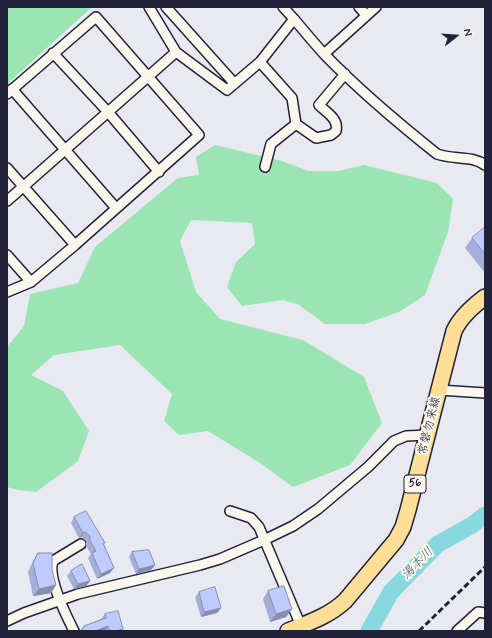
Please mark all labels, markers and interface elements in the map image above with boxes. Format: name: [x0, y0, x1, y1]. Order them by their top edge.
north arrow: [436, 16, 476, 56]
text: N: [460, 27, 475, 38]
street label: 常磐勿来線: [416, 395, 444, 457]
road number: 56: [404, 475, 426, 493]
water label: 湯本川: [399, 545, 437, 583]

